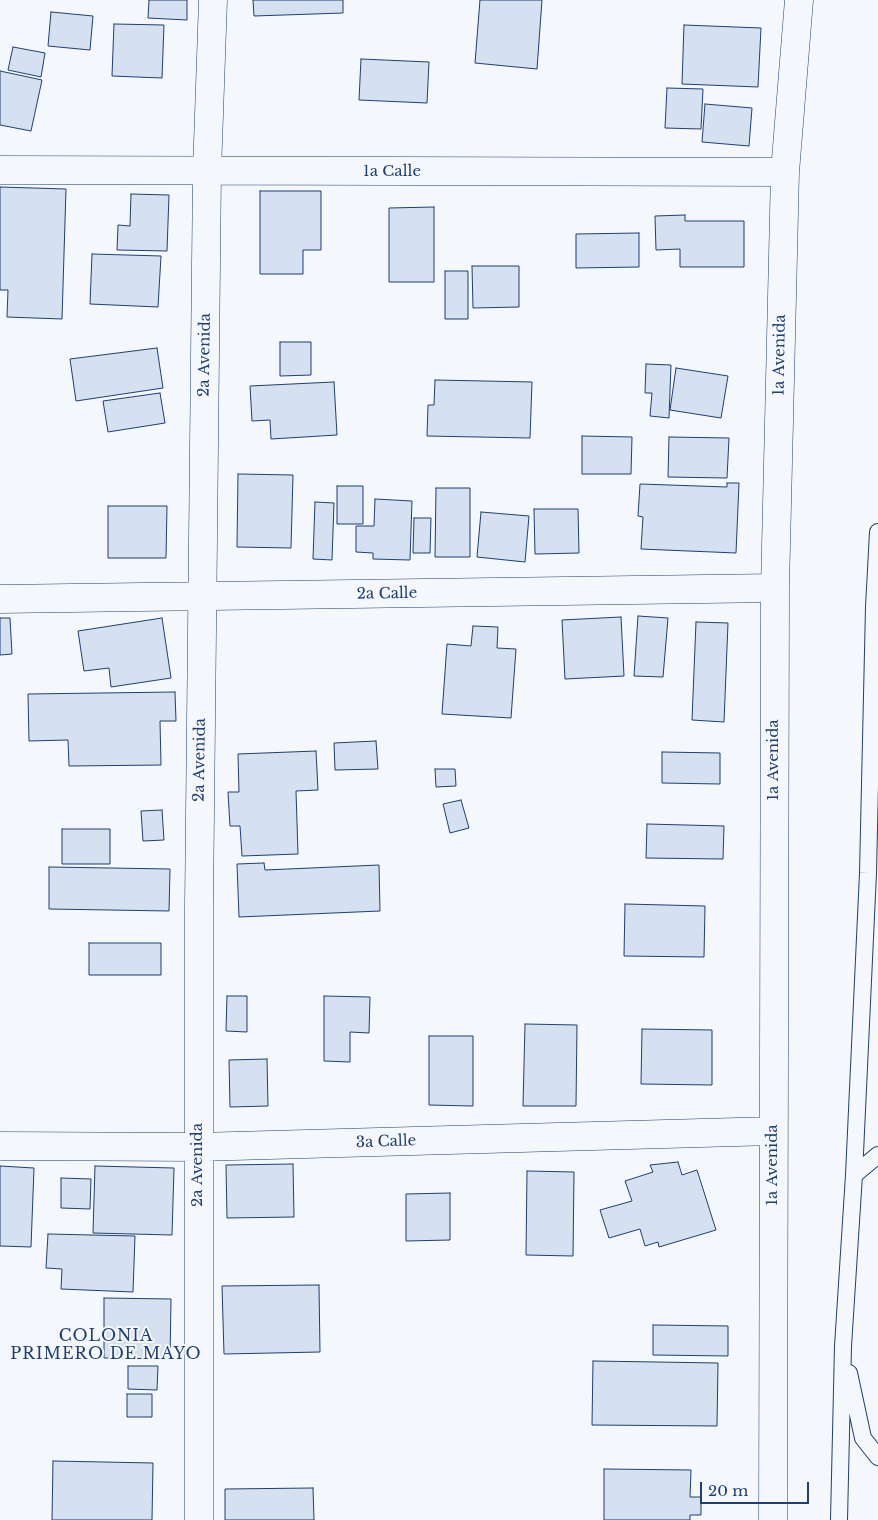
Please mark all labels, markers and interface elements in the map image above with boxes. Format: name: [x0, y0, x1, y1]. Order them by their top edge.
street label: 1a Calle: [363, 163, 421, 181]
street label: 2a Avenida: [195, 313, 215, 397]
street label: 1a Avenida: [770, 314, 790, 396]
street label: 2a Calle: [357, 584, 417, 604]
street label: 2a Avenida: [190, 718, 210, 802]
street label: 1a Avenida: [765, 719, 783, 801]
street label: 2a Avenida: [189, 1123, 207, 1207]
street label: 1a Avenida: [764, 1124, 782, 1206]
street label: 3a Calle: [355, 1132, 417, 1152]
district label: COLONIA PRIMERO DE MAYO: [8, 1326, 204, 1364]
scale bar: [703, 1472, 812, 1504]
text: 20 m: [708, 1481, 748, 1500]

